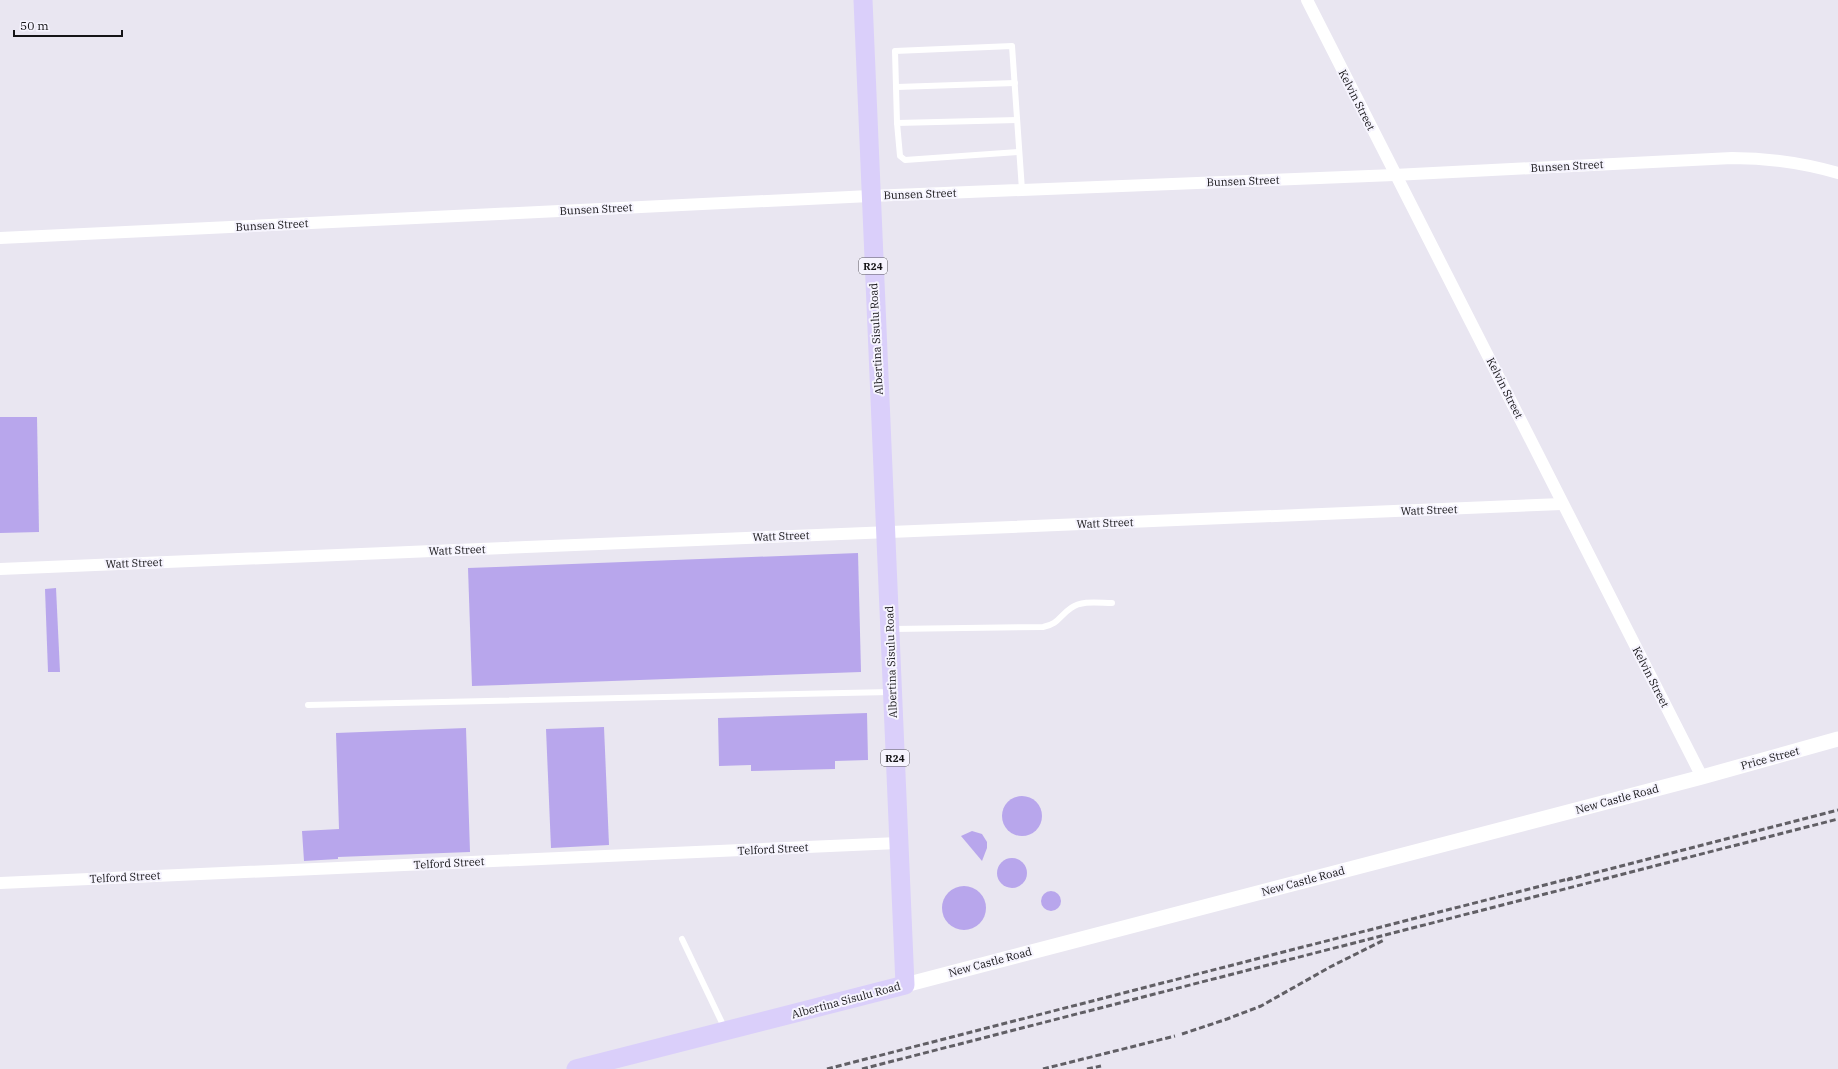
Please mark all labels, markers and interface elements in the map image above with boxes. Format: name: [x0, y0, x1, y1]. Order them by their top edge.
scale bar: [14, 12, 122, 38]
text: 50 m: [20, 18, 49, 33]
street label: Kelvin Street: [1336, 67, 1378, 133]
street label: Bunsen Street: [1530, 157, 1604, 175]
street label: Bunsen Street: [1206, 173, 1280, 189]
street label: Bunsen Street: [883, 186, 957, 202]
street label: Bunsen Street: [559, 200, 633, 218]
street label: Bunsen Street: [235, 216, 309, 234]
road number: R24: [859, 258, 887, 274]
street label: Albertina Sisulu Road: [866, 282, 886, 395]
street label: Kelvin Street: [1484, 355, 1526, 421]
street label: Watt Street: [1400, 502, 1458, 518]
street label: Watt Street: [1076, 515, 1134, 531]
street label: Watt Street: [752, 528, 810, 544]
street label: Watt Street: [428, 542, 486, 558]
street label: Watt Street: [105, 555, 163, 571]
street label: Albertina Sisulu Road: [882, 605, 900, 718]
street label: Kelvin Street: [1630, 644, 1672, 710]
street label: Price Street: [1739, 743, 1801, 773]
road number: R24: [881, 750, 909, 766]
street label: New Castle Road: [1574, 781, 1660, 817]
street label: Telford Street: [737, 840, 809, 858]
street label: Telford Street: [413, 854, 485, 872]
street label: New Castle Road: [1260, 863, 1346, 899]
street label: Telford Street: [89, 868, 161, 886]
street label: New Castle Road: [947, 944, 1033, 980]
street label: Albertina Sisulu Road: [790, 979, 902, 1021]

